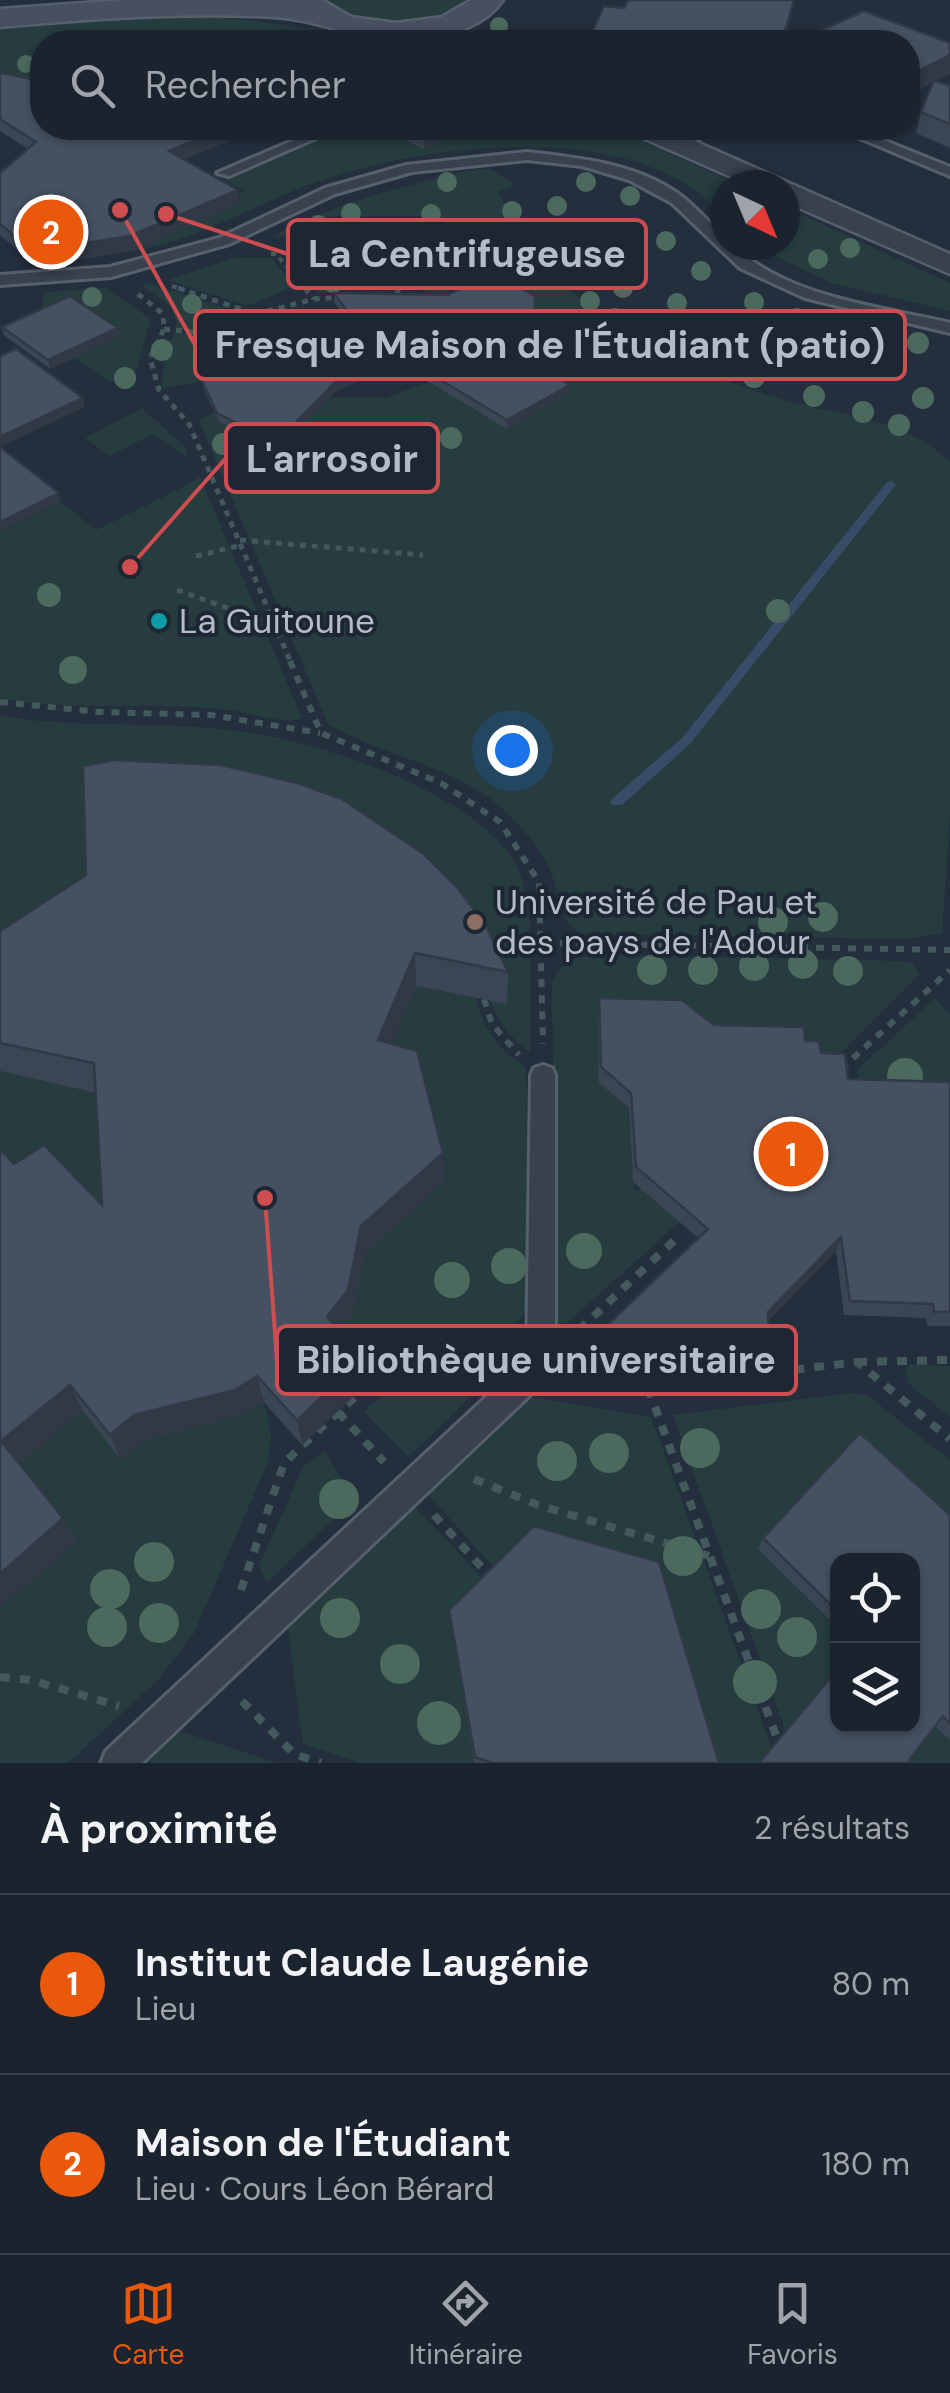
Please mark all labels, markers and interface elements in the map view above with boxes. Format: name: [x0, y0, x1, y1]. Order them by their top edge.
search box: [30, 30, 920, 140]
icon: search: [65, 58, 120, 113]
text: Rechercher: [145, 60, 346, 110]
north arrow: [710, 170, 800, 260]
pin: 2: [18, 194, 84, 270]
callout: La Centrifugeuse: [288, 220, 646, 288]
text: La Centrifugeuse: [308, 229, 626, 279]
callout: Fresque Maison de l'Étudiant (patio): [195, 311, 905, 379]
text: Fresque Maison de l'Étudiant (patio): [215, 320, 885, 370]
callout: L'arrosoir: [226, 424, 438, 492]
text: L'arrosoir: [246, 434, 418, 484]
place label: La Guitoune: [179, 598, 375, 644]
marker: La Guitoune: [148, 610, 170, 632]
your location: [487, 725, 538, 776]
place label: Université de Pau et des pays de l'Adour: [495, 879, 817, 965]
marker: Université de Pau et des pays de l'Adour: [464, 911, 486, 933]
pin: 1: [758, 1116, 824, 1192]
callout: Bibliothèque universitaire: [277, 1326, 796, 1394]
text: Bibliothèque universitaire: [296, 1335, 776, 1385]
map controls: [830, 1553, 920, 1733]
button: locate: [830, 1553, 920, 1643]
button: layers: [830, 1643, 920, 1733]
text: À proximité: [40, 1801, 278, 1856]
text: 2 résultats: [754, 1807, 910, 1849]
text: Institut Claude Laugénie: [135, 1938, 589, 1988]
text: 1: [67, 1963, 78, 2005]
text: 80 m: [832, 1963, 910, 2005]
text: Lieu: [135, 1988, 196, 2030]
text: Maison de l'Étudiant: [135, 2118, 511, 2168]
text: 2: [63, 2143, 82, 2185]
text: 180 m: [822, 2143, 910, 2185]
text: Lieu · Cours Léon Bérard: [135, 2168, 494, 2210]
tab: Carte: [112, 2276, 184, 2373]
tab: Itinéraire: [409, 2276, 523, 2373]
tab: Favoris: [747, 2276, 838, 2373]

